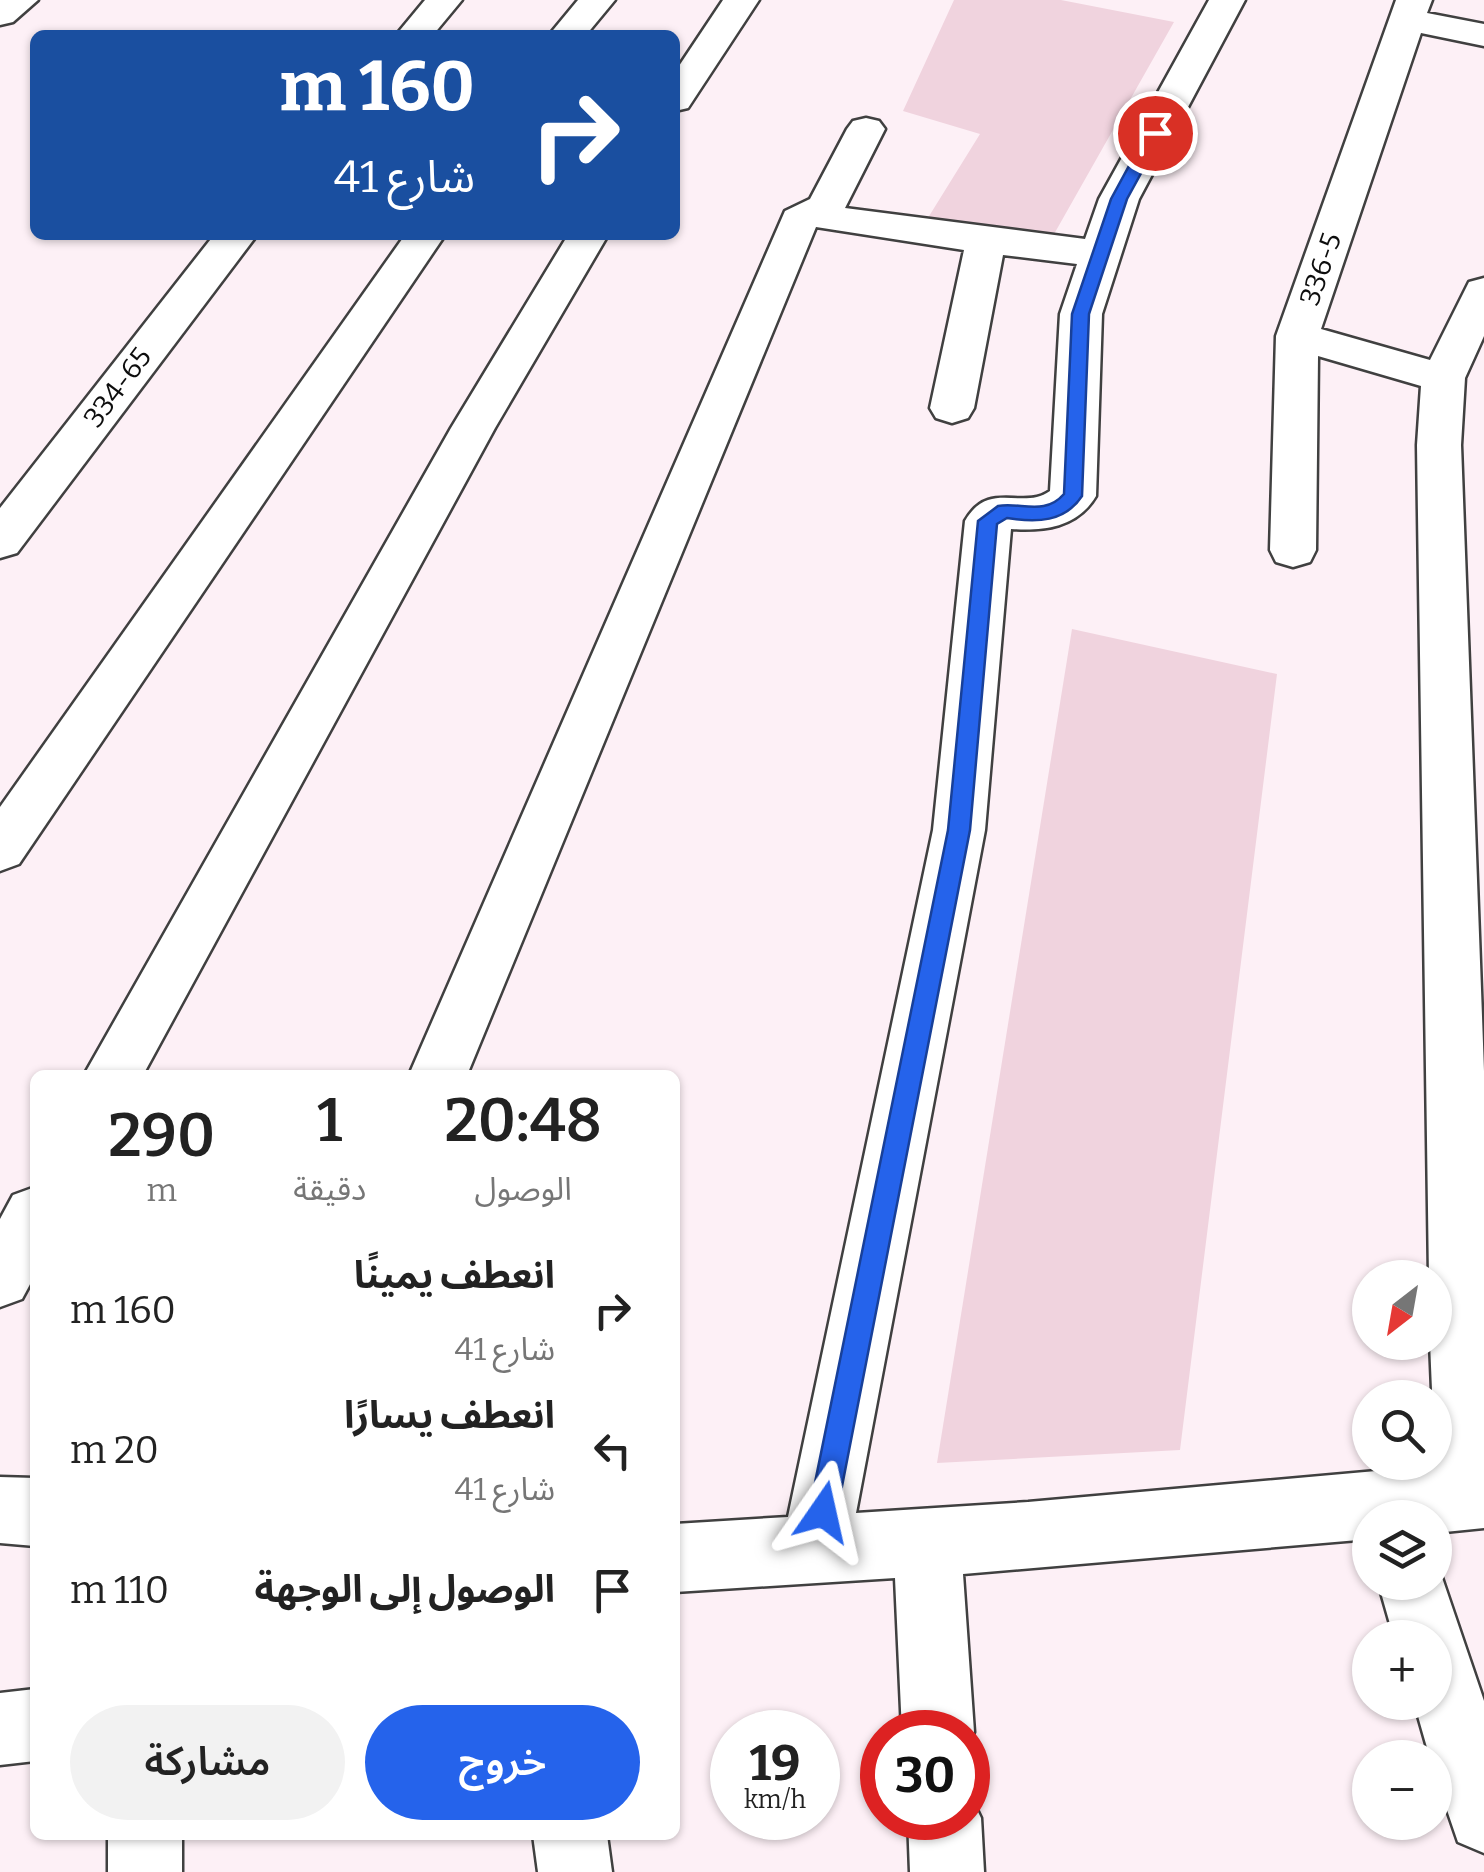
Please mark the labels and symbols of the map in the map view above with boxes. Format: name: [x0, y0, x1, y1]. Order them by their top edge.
pin: [1113, 91, 1198, 176]
street label: 336-5: [1293, 228, 1348, 310]
street label: 334-65: [77, 341, 158, 434]
north arrow: [1352, 1260, 1452, 1360]
position arrow: [771, 1460, 875, 1564]
speed limit sign: 30: [860, 1710, 990, 1840]

